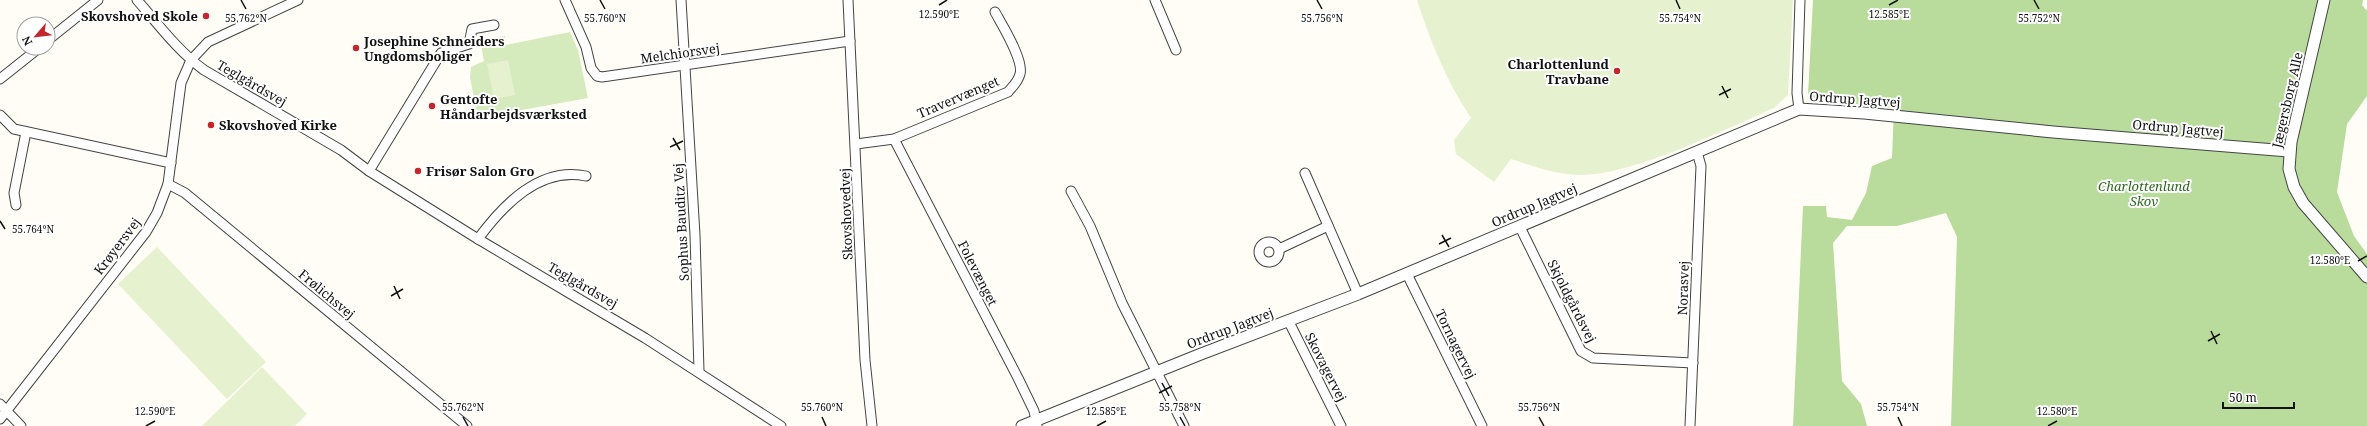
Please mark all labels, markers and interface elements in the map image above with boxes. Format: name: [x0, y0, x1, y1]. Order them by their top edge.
place label: Skovshoved Skole: [81, 7, 198, 25]
text: 12.590°E: [919, 7, 959, 21]
text: 12.585°E: [1869, 7, 1909, 21]
marker: Skovshoved Skole: [201, 11, 211, 21]
text: 55.762°N: [225, 11, 267, 25]
text: 55.760°N: [584, 11, 626, 25]
text: 55.756°N: [1301, 11, 1343, 25]
text: 55.754°N: [1659, 11, 1701, 25]
text: 55.752°N: [2018, 11, 2060, 25]
north arrow: [16, 16, 56, 56]
place label: Josephine Schneiders Ungdomsboliger: [363, 32, 505, 65]
text: N: [18, 33, 35, 48]
street label: Melchiorsvej: [639, 39, 721, 67]
marker: Josephine Schneiders Ungdomsboliger: [351, 43, 361, 53]
street label: Jægersborg Alle: [2267, 50, 2307, 151]
place label: Charlottenlund Travbane: [1507, 55, 1610, 88]
street label: Teglgårdsvej: [214, 56, 290, 110]
marker: Charlottenlund Travbane: [1612, 66, 1622, 76]
street label: Travervænget: [914, 72, 1002, 122]
street label: Ordrup Jagtvej: [1809, 87, 1901, 111]
place label: Gentofte Håndarbejdsværksted: [440, 90, 587, 123]
marker: Gentofte Håndarbejdsværksted: [427, 101, 437, 111]
street label: Ordrup Jagtvej: [2132, 115, 2224, 141]
place label: Skovshoved Kirke: [219, 116, 337, 134]
marker: Skovshoved Kirke: [206, 120, 216, 130]
place label: Frisør Salon Gro: [426, 162, 535, 180]
street label: Sophus Bauditz Vej: [669, 163, 693, 281]
marker: Frisør Salon Gro: [413, 166, 423, 176]
street label: Skovshovedvej: [835, 168, 857, 260]
park label: Charlottenlund Skov: [2098, 177, 2190, 210]
street label: Ordrup Jagtvej: [1488, 179, 1580, 231]
street label: Krøyersvej: [90, 214, 144, 278]
text: 55.764°N: [12, 222, 54, 236]
street label: Folevænget: [954, 237, 1002, 309]
text: 12.580°E: [2310, 253, 2350, 267]
street label: Skjoldgårdsvej: [1543, 256, 1601, 346]
street label: Teglgårdsvej: [545, 258, 621, 312]
street label: Norasvej: [1673, 260, 1693, 316]
street label: Frølichsvej: [295, 265, 359, 323]
street label: Ordrup Jagtvej: [1184, 303, 1276, 353]
street label: Tornagervej: [1431, 306, 1481, 382]
street label: Skovagervej: [1301, 329, 1351, 405]
scale bar: [2223, 384, 2294, 410]
text: 50 m: [2229, 389, 2257, 406]
text: 55.762°N: [442, 400, 484, 414]
text: 55.760°N: [801, 400, 843, 414]
text: 55.758°N: [1159, 400, 1201, 414]
text: 55.756°N: [1518, 400, 1560, 414]
text: 55.754°N: [1877, 400, 1919, 414]
text: 12.590°E: [135, 404, 175, 418]
text: 12.585°E: [1086, 404, 1126, 418]
text: 12.580°E: [2037, 404, 2077, 418]

